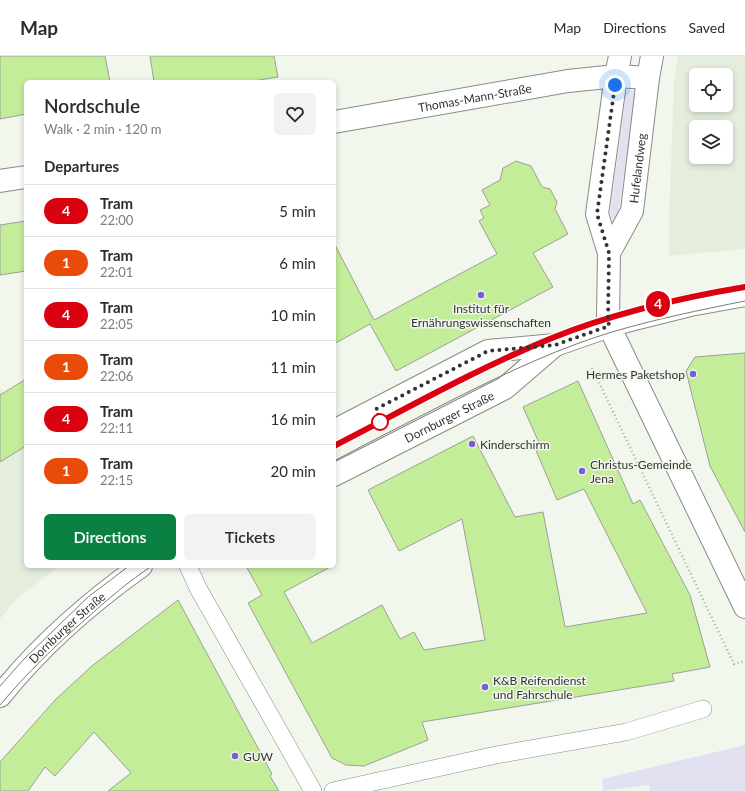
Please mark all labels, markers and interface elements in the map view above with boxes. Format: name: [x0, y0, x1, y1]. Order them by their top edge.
text: Map: [20, 16, 58, 39]
text: Map: [554, 19, 581, 36]
text: Directions: [603, 19, 666, 36]
text: Saved: [688, 19, 725, 36]
map controls: [689, 68, 733, 164]
button: locate: [689, 68, 733, 112]
your location: [605, 75, 625, 95]
street label: Thomas-Mann-Straße: [417, 80, 533, 115]
button: heart: [274, 93, 316, 135]
text: Nordschule: [44, 94, 140, 117]
button: layers: [689, 120, 733, 164]
text: Walk · 2 min · 120 m: [44, 121, 162, 137]
street label: Hufelandweg: [626, 132, 649, 204]
text: Departures: [44, 157, 119, 175]
text: Tram: [100, 194, 133, 212]
text: 4: [62, 202, 70, 219]
text: 5 min: [279, 202, 316, 220]
text: 22:00: [100, 212, 133, 228]
text: Tram: [100, 246, 133, 264]
text: 1: [62, 254, 70, 271]
text: 6 min: [279, 254, 316, 272]
text: 22:01: [100, 264, 133, 280]
marker: Institut für Ernährungswissenschaften: [476, 290, 486, 300]
line badge: 4: [645, 291, 671, 317]
text: 4: [654, 295, 662, 312]
text: Tram: [100, 298, 133, 316]
place label: Institut für Ernährungswissenschaften: [411, 301, 551, 330]
text: 4: [62, 306, 70, 323]
text: 10 min: [270, 306, 316, 324]
text: 22:05: [100, 316, 133, 332]
text: Tram: [100, 350, 133, 368]
text: 1: [62, 358, 70, 375]
text: 11 min: [270, 358, 316, 376]
place label: Hermes Paketshop: [586, 367, 685, 382]
text: 22:06: [100, 368, 133, 384]
marker: Hermes Paketshop: [688, 369, 698, 379]
street label: Dornburger Straße: [402, 388, 496, 446]
text: Tram: [100, 402, 133, 420]
text: 4: [62, 410, 70, 427]
text: 16 min: [270, 410, 316, 428]
unlabelled marker: [371, 413, 389, 431]
text: 22:11: [100, 420, 133, 436]
place label: Kinderschirm: [480, 437, 550, 452]
marker: Kinderschirm: [467, 439, 477, 449]
text: Tram: [100, 454, 133, 472]
place label: Christus-Gemeinde Jena: [590, 457, 692, 486]
text: 1: [62, 462, 70, 479]
text: 20 min: [270, 462, 316, 480]
marker: Christus-Gemeinde Jena: [577, 466, 587, 476]
text: 22:15: [100, 472, 133, 488]
button: Directions: [44, 514, 176, 560]
button: Tickets: [184, 514, 316, 560]
street label: Dornburger Straße: [25, 589, 108, 666]
place label: K&B Reifendienst und Fahrschule: [493, 673, 587, 702]
marker: K&B Reifendienst und Fahrschule: [480, 682, 490, 692]
place label: GUW: [243, 749, 274, 764]
marker: GUW: [230, 751, 240, 761]

